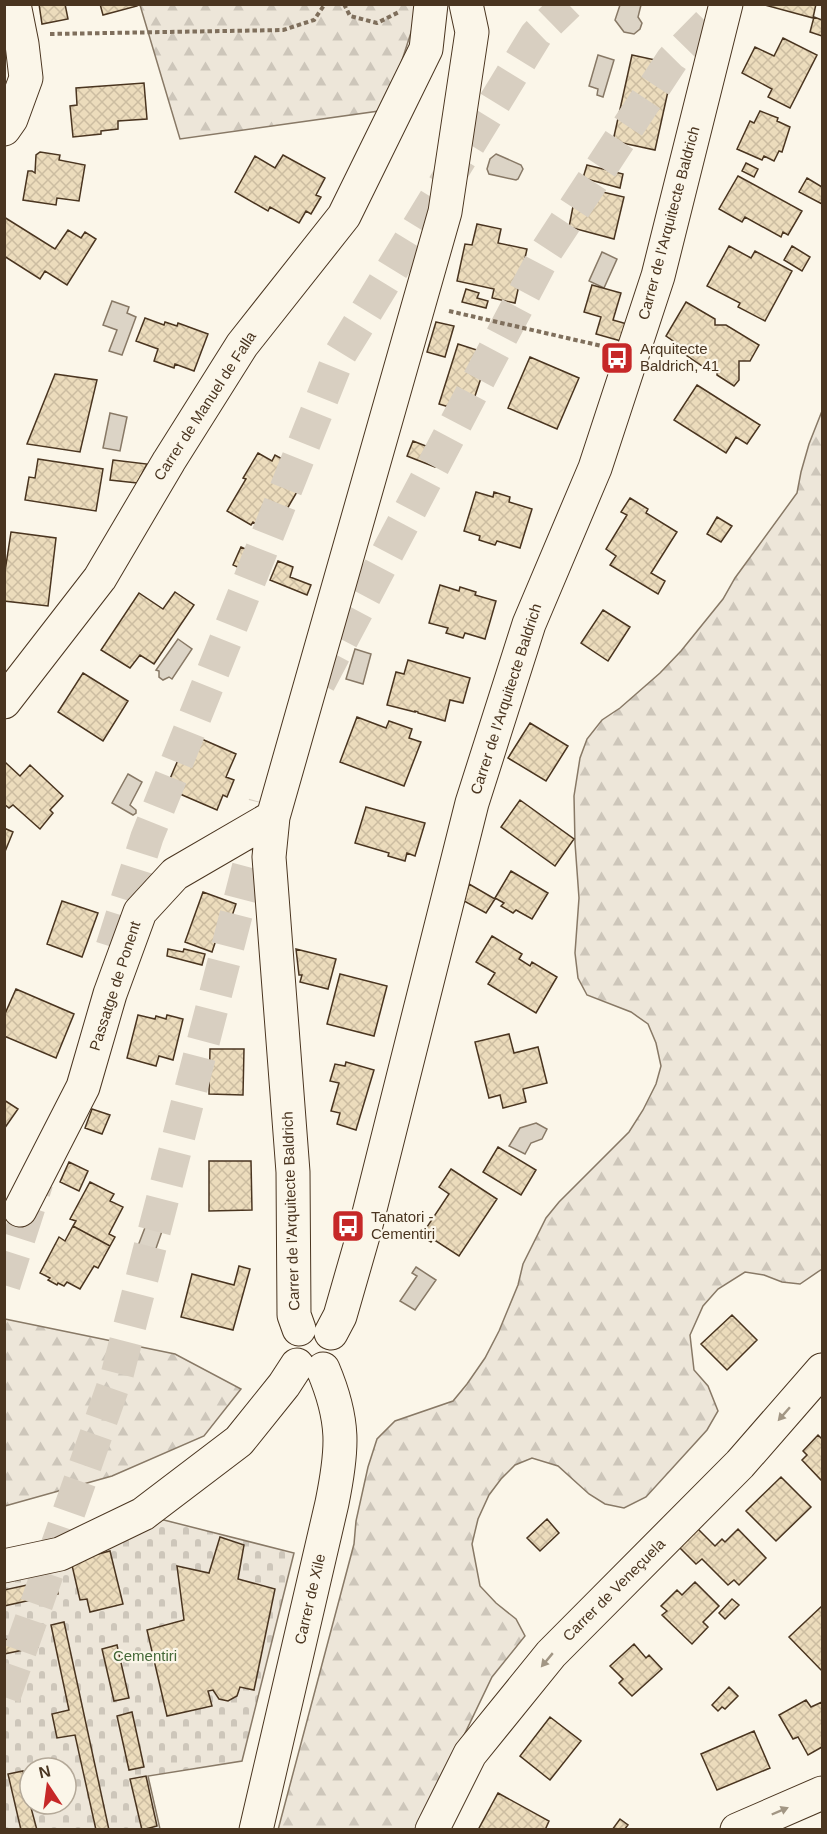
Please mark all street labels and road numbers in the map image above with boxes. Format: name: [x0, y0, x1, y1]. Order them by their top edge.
street label: Carrer de l'Arquitecte Baldrich: [634, 124, 703, 321]
street label: Carrer de Manuel de Falla: [150, 327, 260, 483]
street label: Carrer de l'Arquitecte Baldrich: [467, 601, 544, 796]
street label: Passatge de Ponent: [86, 918, 144, 1053]
street label: Carrer de l'Arquitecte Baldrich: [279, 1111, 302, 1311]
street label: Carrer de Veneçuela: [559, 1535, 669, 1644]
street label: Carrer de Xile: [291, 1552, 328, 1646]

